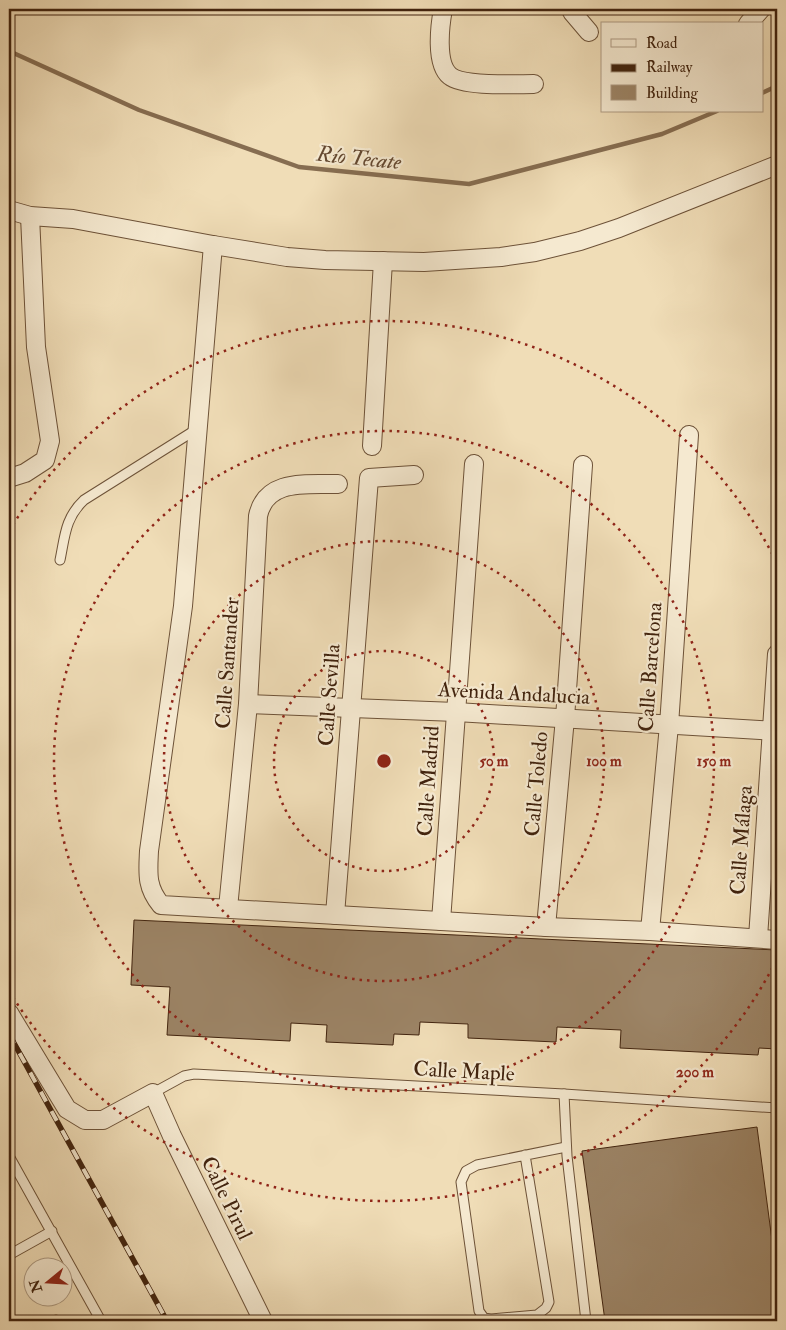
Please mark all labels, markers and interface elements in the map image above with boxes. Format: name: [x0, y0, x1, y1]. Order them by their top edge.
legend: [601, 22, 764, 112]
text: Road: [646, 34, 678, 53]
text: Railway: [646, 58, 693, 77]
text: Building: [646, 84, 698, 103]
water label: Río Tecate: [314, 140, 403, 176]
street label: Calle Santander: [209, 596, 246, 730]
street label: Calle Barcelona: [632, 601, 669, 733]
street label: Calle Sevilla: [312, 643, 347, 747]
street label: Avenida Andalucia: [436, 676, 591, 711]
street label: Calle Madrid: [411, 724, 446, 837]
street label: Calle Toledo: [518, 730, 555, 838]
centre of rings: [375, 752, 393, 770]
text: 50 m: [480, 752, 509, 771]
text: 100 m: [586, 752, 622, 771]
text: 150 m: [697, 752, 731, 771]
street label: Calle Málaga: [724, 784, 759, 896]
street label: Calle Maple: [413, 1055, 515, 1088]
text: 200 m: [676, 1063, 714, 1082]
street label: Calle Pirul: [195, 1152, 259, 1245]
north arrow: [22, 1258, 72, 1308]
text: N: [26, 1277, 46, 1295]

